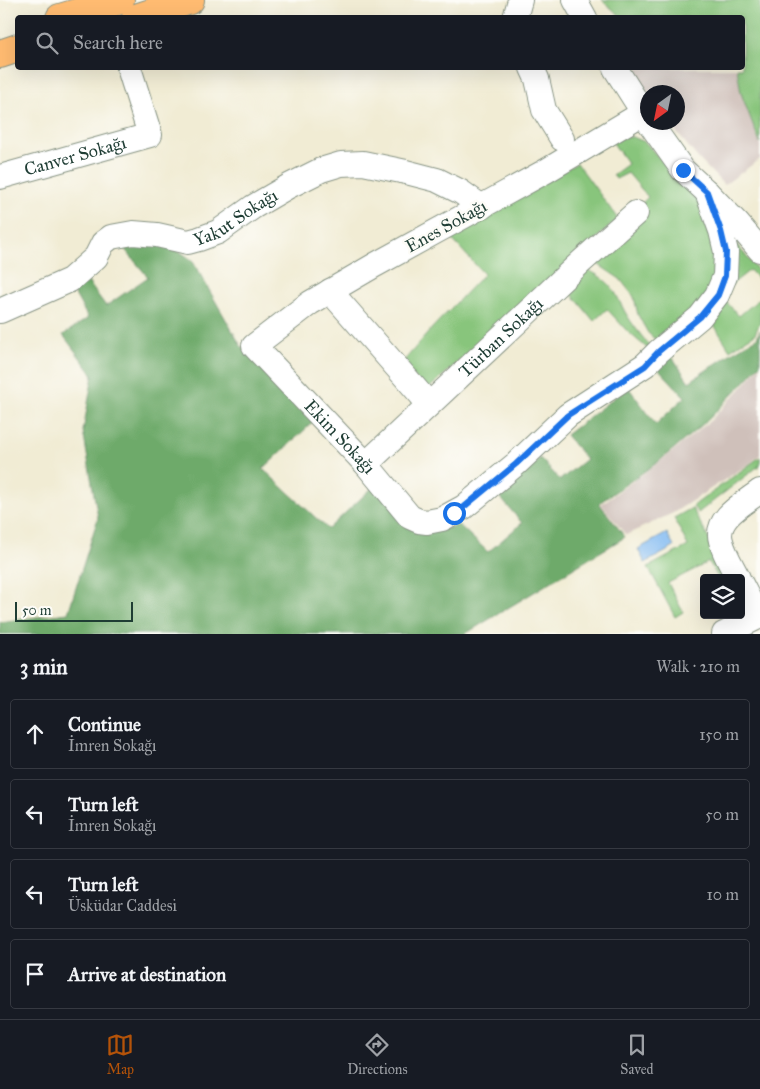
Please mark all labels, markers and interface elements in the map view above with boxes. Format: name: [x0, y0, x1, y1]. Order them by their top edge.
search box: [15, 15, 745, 70]
icon: search: [33, 29, 61, 57]
text: Search here: [73, 31, 163, 54]
north arrow: [640, 85, 685, 130]
street label: Canver Sokağı: [22, 131, 129, 181]
route end: [672, 159, 695, 182]
street label: Yakut Sokağı: [190, 184, 282, 251]
street label: Enes Sokağı: [402, 195, 491, 258]
street label: Türban Sokağı: [454, 293, 548, 382]
street label: Ekim Sokağı: [300, 395, 380, 478]
route start: [443, 502, 466, 525]
map controls: [700, 574, 745, 619]
button: layers: [700, 574, 745, 619]
scale bar: [15, 599, 132, 622]
text: 50 m: [22, 602, 51, 619]
text: 3 min: [20, 654, 68, 680]
text: Walk · 210 m: [656, 657, 740, 676]
text: Continue: [68, 713, 141, 736]
icon: ahead: [21, 720, 49, 748]
text: 150 m: [699, 725, 739, 744]
text: İmren Sokağı: [68, 736, 156, 755]
text: Turn left: [68, 793, 138, 816]
icon: left: [21, 800, 49, 828]
text: 50 m: [705, 805, 739, 824]
text: İmren Sokağı: [68, 816, 156, 835]
text: Turn left: [68, 873, 138, 896]
icon: left: [21, 880, 49, 908]
text: 10 m: [707, 885, 739, 904]
text: Üsküdar Caddesi: [68, 896, 177, 915]
icon: arrive: [21, 960, 49, 988]
text: Arrive at destination: [68, 963, 226, 986]
tab: Map: [106, 1031, 134, 1078]
tab: Directions: [347, 1031, 408, 1078]
tab: Saved: [620, 1031, 654, 1078]

